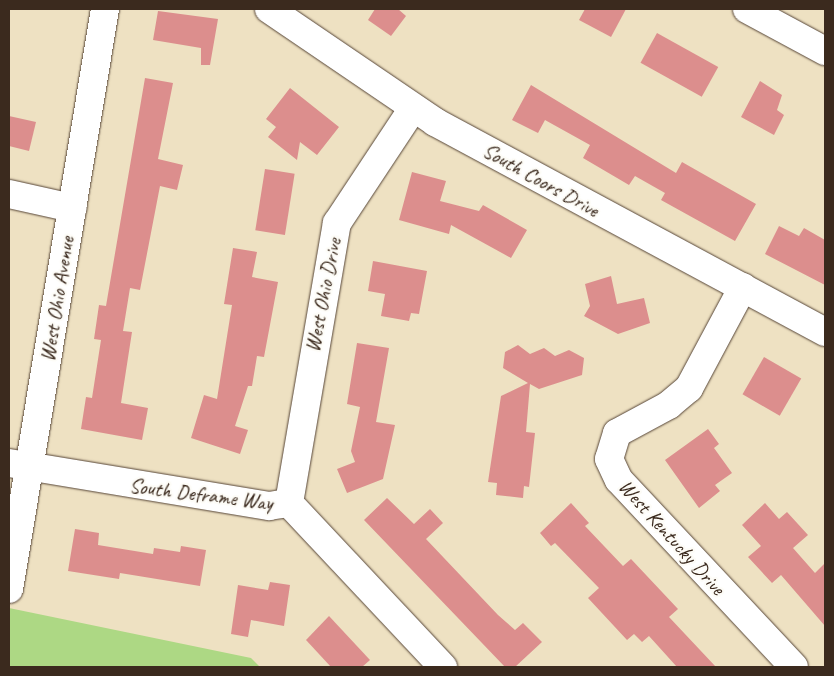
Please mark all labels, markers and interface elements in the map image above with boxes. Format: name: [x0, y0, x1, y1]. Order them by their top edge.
street label: South Coors Drive: [478, 138, 604, 222]
street label: West Ohio Avenue: [35, 235, 79, 363]
street label: West Ohio Drive: [300, 236, 346, 354]
street label: South Deframe Way: [129, 473, 273, 515]
street label: West Kentucky Drive: [613, 474, 731, 600]

